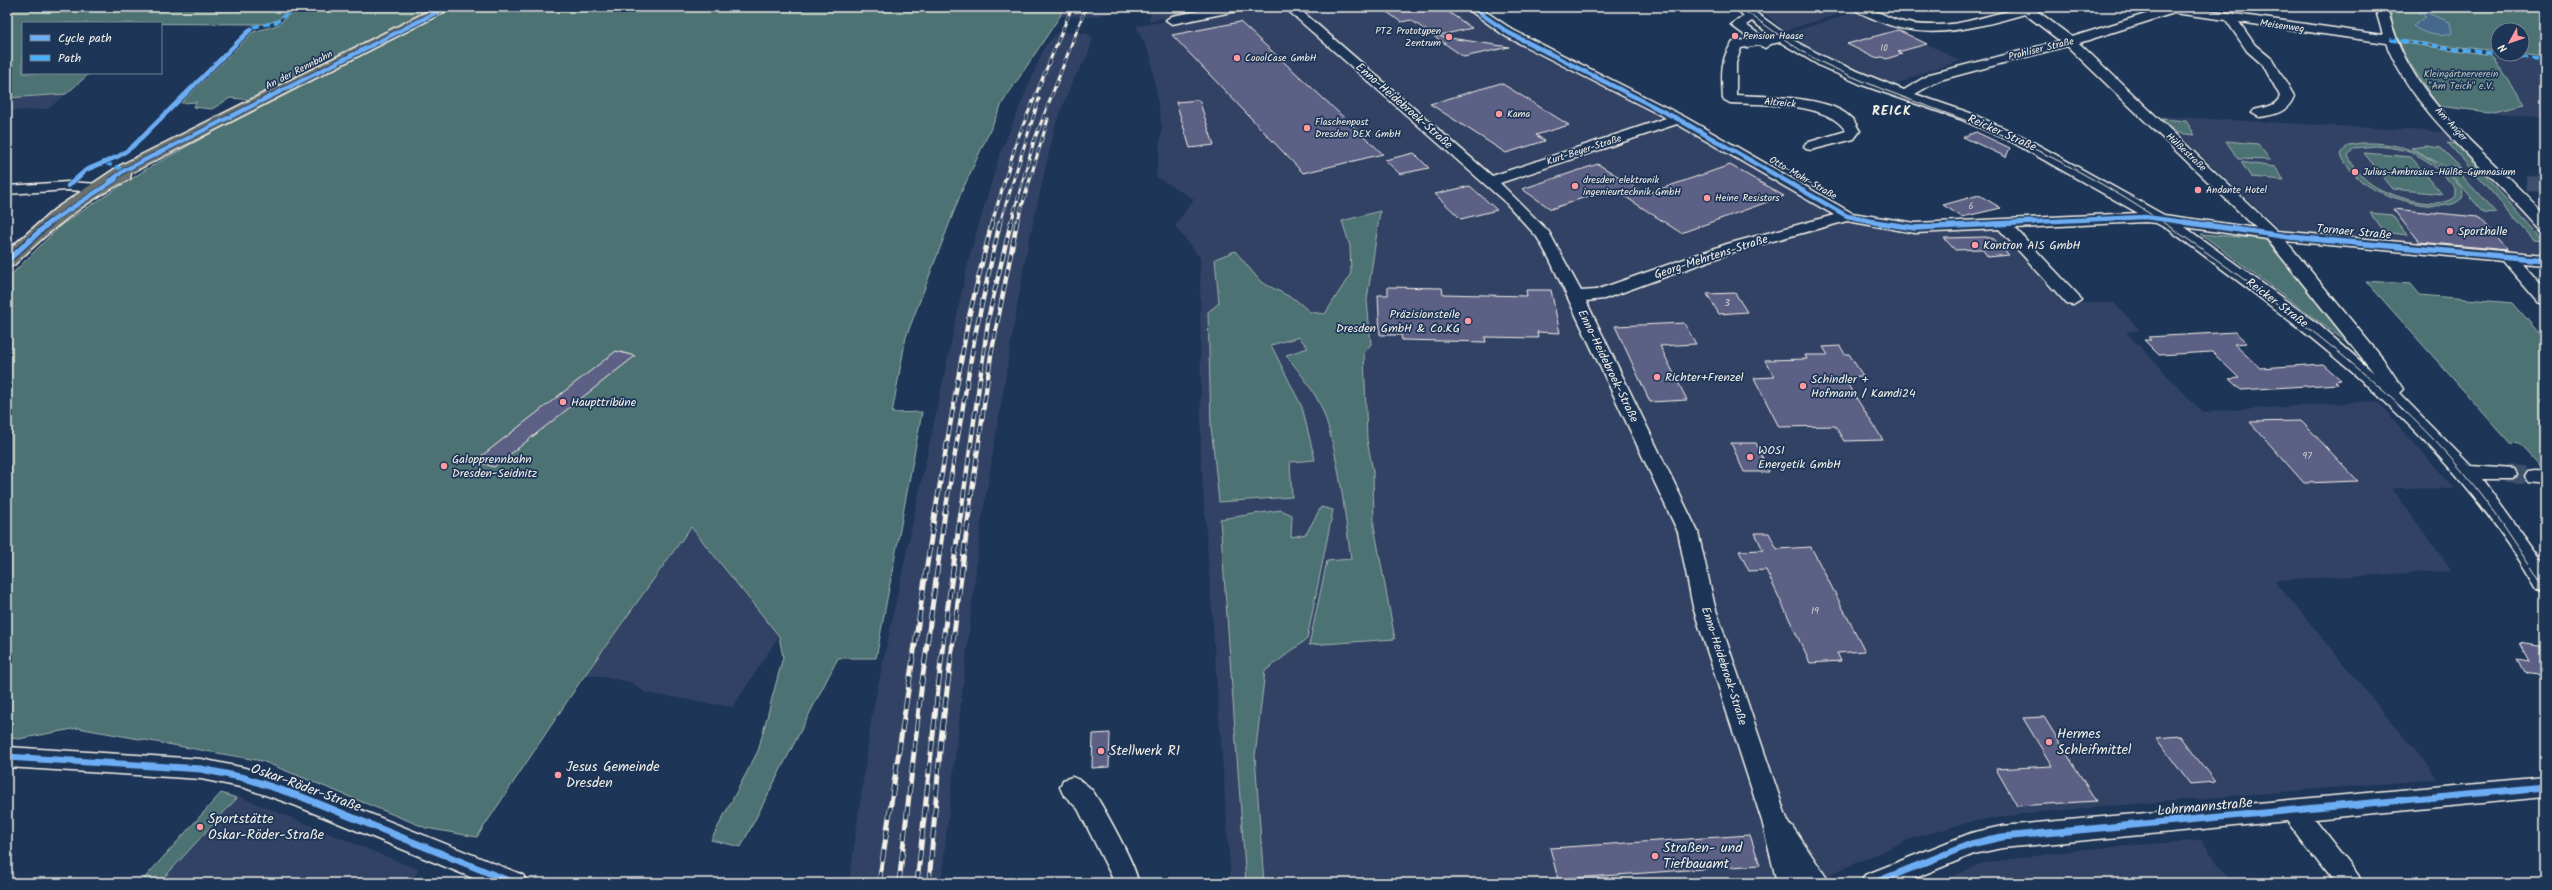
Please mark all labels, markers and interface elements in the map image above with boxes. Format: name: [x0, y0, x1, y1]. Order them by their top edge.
street label: Meisenweg: [2259, 15, 2306, 37]
legend: [22, 22, 162, 74]
north arrow: [2490, 22, 2530, 62]
place label: PTZ Prototypen Zentrum: [1375, 23, 1441, 51]
place label: Pension Haase: [1743, 28, 1804, 44]
text: Cycle path: [58, 29, 112, 48]
marker: Pension Haase: [1730, 31, 1740, 41]
marker: PTZ Prototypen Zentrum: [1444, 32, 1454, 42]
street label: Prohliser Straße: [2007, 33, 2076, 65]
text: N: [2494, 39, 2512, 56]
house number: 10: [1880, 41, 1888, 56]
street label: An der Rennbahn: [262, 46, 336, 94]
text: Path: [58, 49, 81, 68]
place label: CooolCase GmbH: [1245, 50, 1317, 66]
marker: CooolCase GmbH: [1232, 53, 1242, 63]
street label: Enno-Heidebroek-Straße: [1351, 58, 1457, 154]
park label: Kleingärtnerverein "Am Teich" e.V.: [2424, 66, 2498, 94]
street label: Altreick: [1763, 94, 1797, 112]
district label: REICK: [1872, 101, 1912, 122]
street label: Am Anger: [2431, 103, 2472, 145]
place label: Kama: [1507, 106, 1531, 122]
marker: Kama: [1494, 109, 1504, 119]
street label: Reicker Straße: [1965, 109, 2040, 157]
place label: Flaschenpost Dresden DEX GmbH: [1315, 114, 1401, 142]
marker: Flaschenpost Dresden DEX GmbH: [1302, 123, 1312, 133]
street label: Hülßestraße: [2162, 129, 2210, 176]
street label: Kurt-Beyer-Straße: [1544, 130, 1624, 170]
street label: Otto-Mohr-Straße: [1766, 152, 1840, 204]
place label: Julius-Ambrosius-Hülße-Gymnasium: [2363, 164, 2516, 180]
marker: Julius-Ambrosius-Hülße-Gymnasium: [2350, 167, 2360, 177]
place label: dresden elektronik ingenieurtechnik GmbH: [1583, 172, 1681, 200]
marker: dresden elektronik ingenieurtechnik GmbH: [1570, 181, 1580, 191]
place label: Andante Hotel: [2206, 182, 2267, 198]
marker: Andante Hotel: [2193, 185, 2203, 195]
place label: Heine Resistors: [1715, 190, 1780, 206]
marker: Heine Resistors: [1702, 193, 1712, 203]
house number: 6: [1968, 199, 1974, 214]
street label: Tornaer Straße: [2316, 219, 2393, 245]
place label: Sporthalle: [2458, 222, 2508, 241]
marker: Sporthalle: [2445, 226, 2455, 236]
street label: Georg-Mehrtens-Straße: [1652, 229, 1771, 284]
place label: Kontron AIS GmbH: [1983, 236, 2081, 255]
marker: Kontron AIS GmbH: [1970, 240, 1980, 250]
street label: Reicker Straße: [2242, 273, 2313, 333]
house number: 3: [1724, 295, 1730, 311]
place label: Präzisionsteile Dresden GmbH & Co.KG: [1336, 305, 1461, 338]
street label: Enno-Heidebroek-Straße: [1572, 306, 1644, 426]
marker: Präzisionsteile Dresden GmbH & Co.KG: [1463, 316, 1473, 326]
place label: Richter+Frenzel: [1665, 368, 1744, 387]
place label: Schindler + Hofmann / Kamdi24: [1811, 370, 1916, 403]
marker: Richter+Frenzel: [1652, 372, 1662, 382]
marker: Schindler + Hofmann / Kamdi24: [1798, 381, 1808, 391]
place label: Haupttribüne: [571, 393, 637, 412]
marker: Haupttribüne: [558, 397, 568, 407]
place label: WOSI Energetik GmbH: [1758, 441, 1841, 474]
house number: 97: [2302, 448, 2312, 464]
place label: Galopprennbahn Dresden-Seidnitz: [452, 450, 537, 483]
marker: WOSI Energetik GmbH: [1745, 452, 1755, 462]
marker: Galopprennbahn Dresden-Seidnitz: [439, 461, 449, 471]
house number: 19: [1811, 603, 1819, 619]
street label: Enno-Heidebroek-Straße: [1696, 604, 1752, 728]
place label: Hermes Schleifmittel: [2057, 723, 2132, 761]
marker: Hermes Schleifmittel: [2044, 737, 2054, 747]
place label: Stellwerk R1: [1109, 740, 1180, 762]
marker: Stellwerk R1: [1096, 746, 1106, 756]
place label: Jesus Gemeinde Dresden: [566, 756, 660, 794]
street label: Oskar-Röder-Straße: [248, 758, 365, 818]
marker: Jesus Gemeinde Dresden: [553, 770, 563, 780]
street label: Lohrmannstraße: [2156, 792, 2254, 822]
place label: Sportstätte Oskar-Röder-Straße: [208, 808, 325, 846]
marker: Sportstätte Oskar-Röder-Straße: [195, 822, 205, 832]
place label: Straßen- und Tiefbauamt: [1663, 837, 1743, 875]
marker: Straßen- und Tiefbauamt: [1650, 851, 1660, 861]

